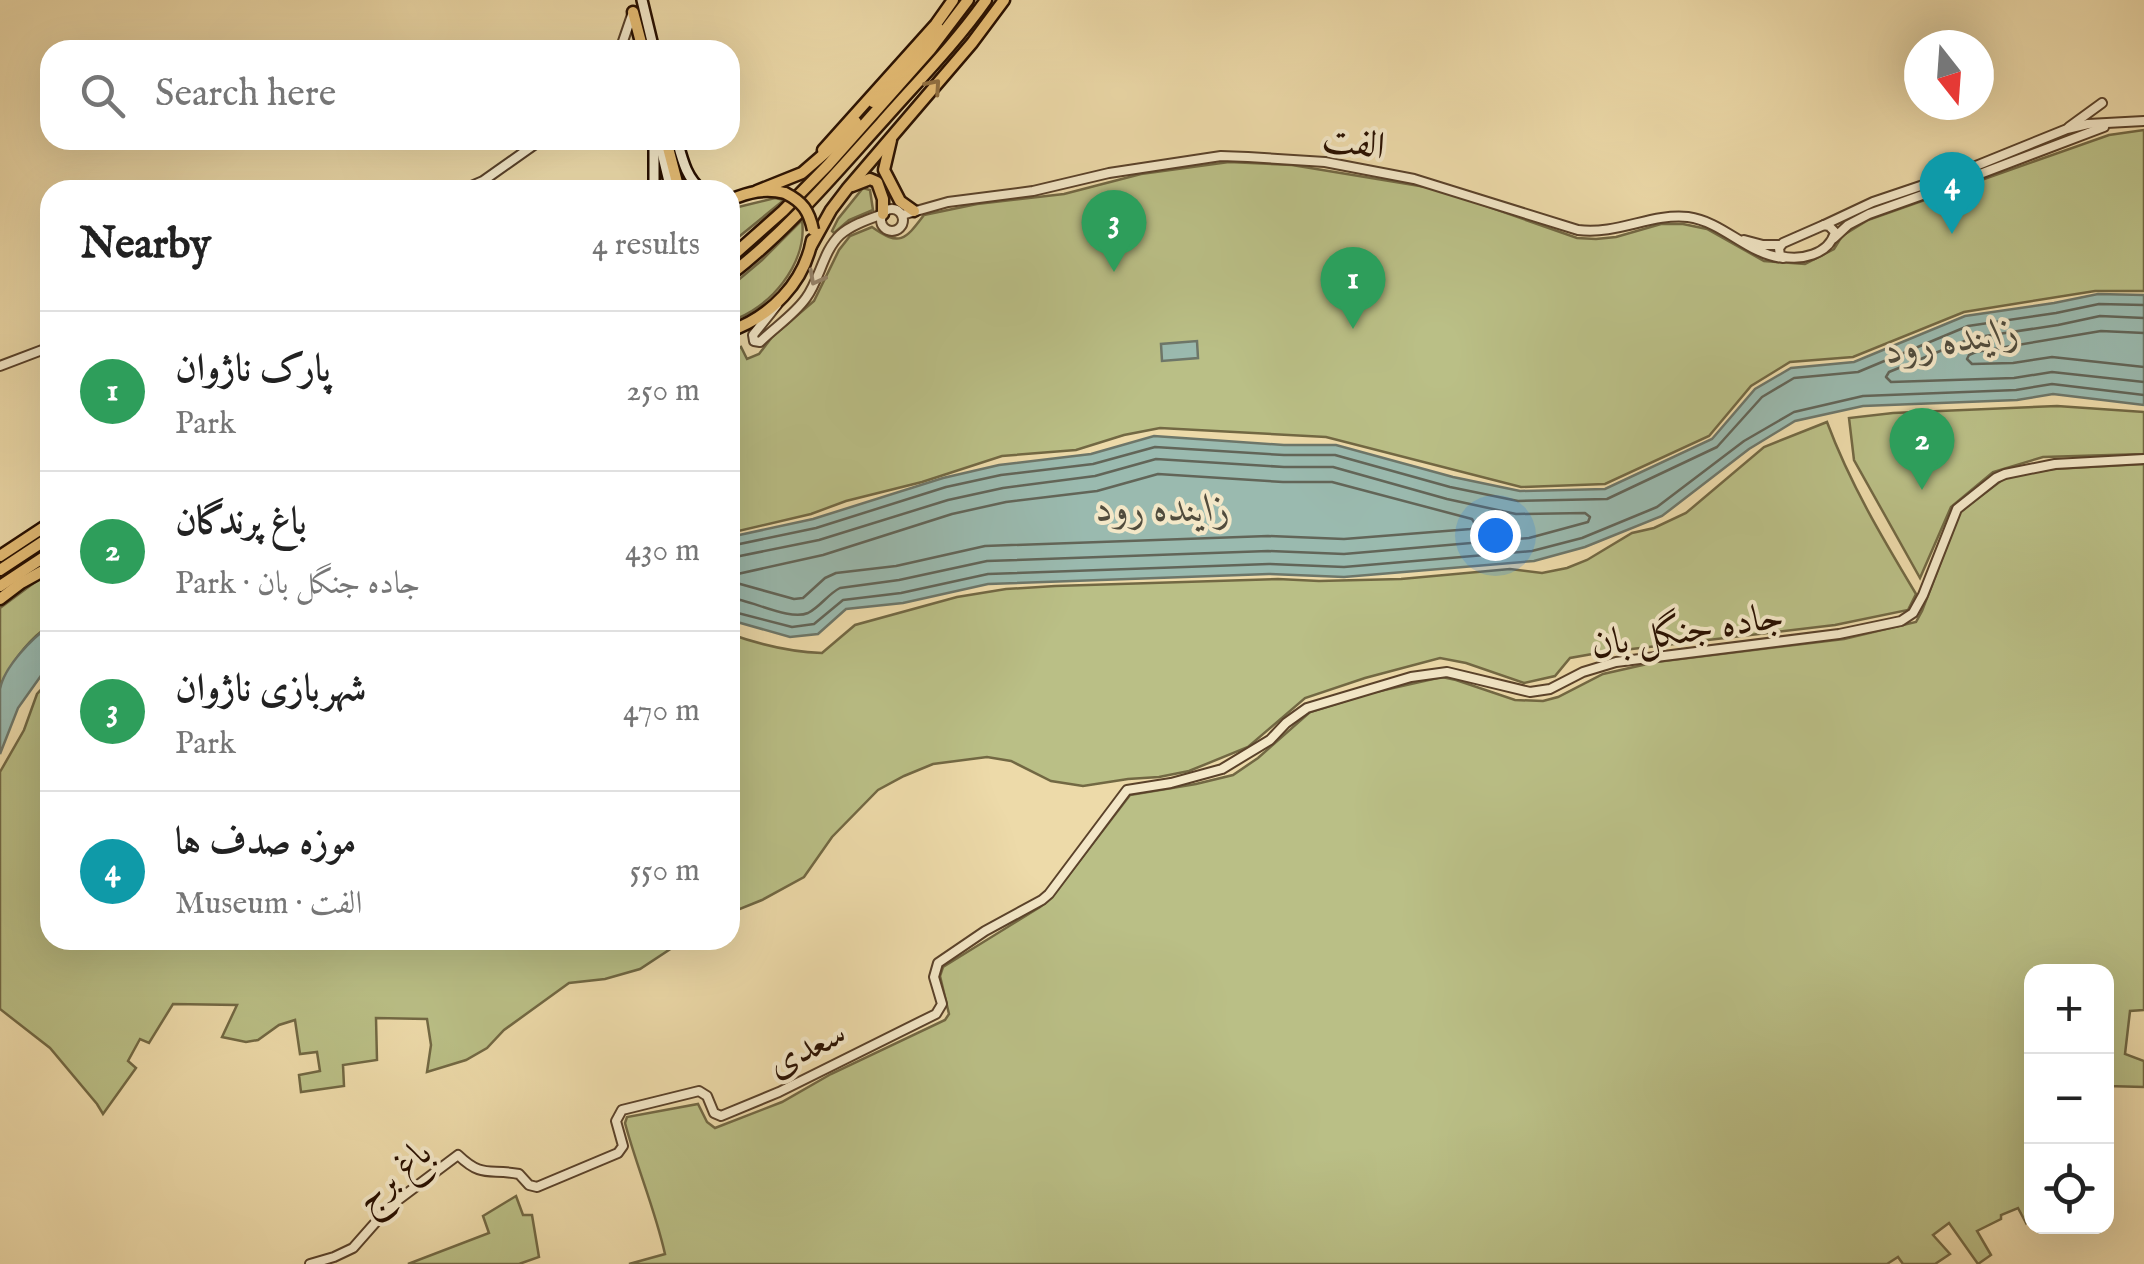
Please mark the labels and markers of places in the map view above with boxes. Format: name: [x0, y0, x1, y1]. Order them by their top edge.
pin: 4: [1920, 152, 1984, 234]
pin: 3: [1082, 190, 1146, 272]
pin: 1: [1320, 246, 1386, 329]
pin: 2: [1890, 408, 1954, 490]

